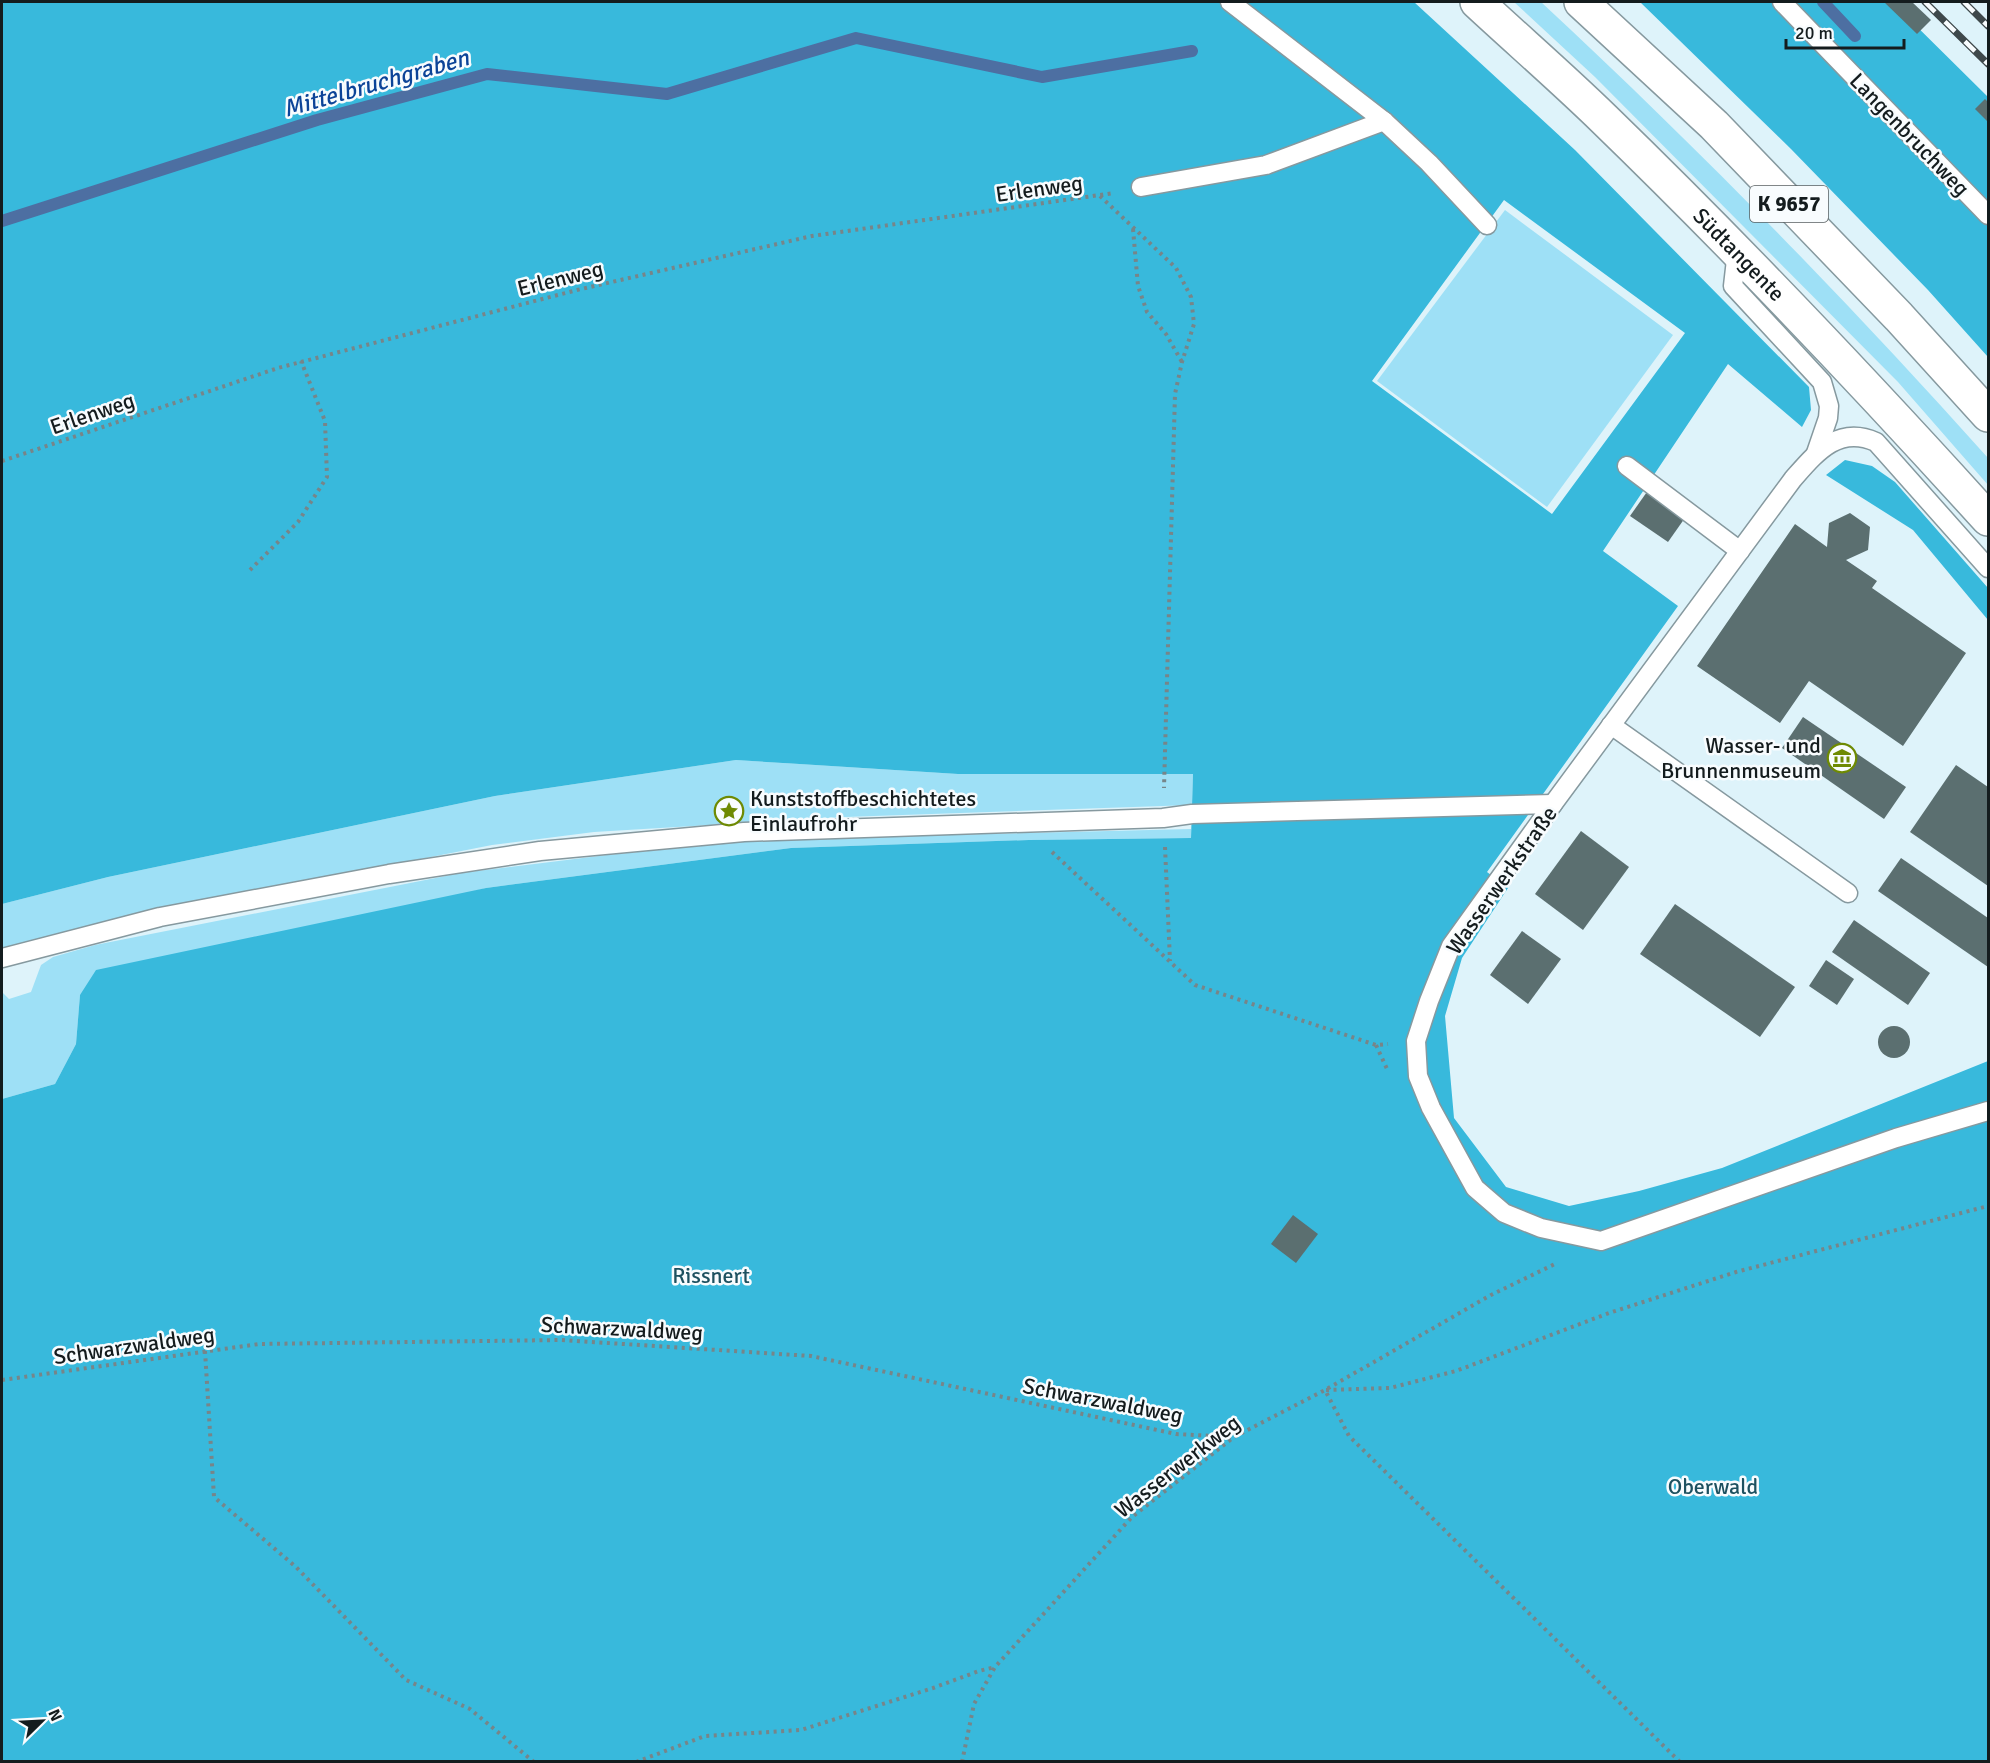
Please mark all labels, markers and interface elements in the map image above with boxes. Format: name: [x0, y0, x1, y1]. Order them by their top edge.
scale bar: [1786, 12, 1904, 50]
text: 20 m: [1795, 22, 1833, 44]
water label: Mittelbruchgraben: [280, 42, 473, 124]
street label: Langenbruchweg: [1844, 67, 1975, 202]
street label: Erlenweg: [994, 169, 1084, 208]
road number: K 9657: [1750, 186, 1828, 222]
street label: Südtangente: [1687, 202, 1791, 307]
street label: Erlenweg: [514, 255, 606, 302]
street label: Erlenweg: [46, 386, 138, 441]
place label: Wasser- und Brunnenmuseum: [1661, 732, 1821, 784]
museum icon: Wasser- und Brunnenmuseum: [1826, 742, 1858, 774]
place label: Kunststoffbeschichtetes Einlaufrohr: [750, 785, 976, 837]
place icon: Kunststoffbeschichtetes Einlaufrohr: [713, 795, 745, 827]
street label: Wasserwerkstraße: [1440, 801, 1563, 960]
park label: Rissnert: [672, 1262, 750, 1289]
street label: Schwarzwaldweg: [540, 1311, 704, 1346]
street label: Schwarzwaldweg: [52, 1321, 216, 1370]
street label: Schwarzwaldweg: [1021, 1372, 1185, 1429]
street label: Wasserwerkweg: [1109, 1409, 1245, 1524]
park label: Oberwald: [1668, 1473, 1758, 1500]
north arrow: [12, 1691, 72, 1751]
text: N: [43, 1706, 66, 1724]

